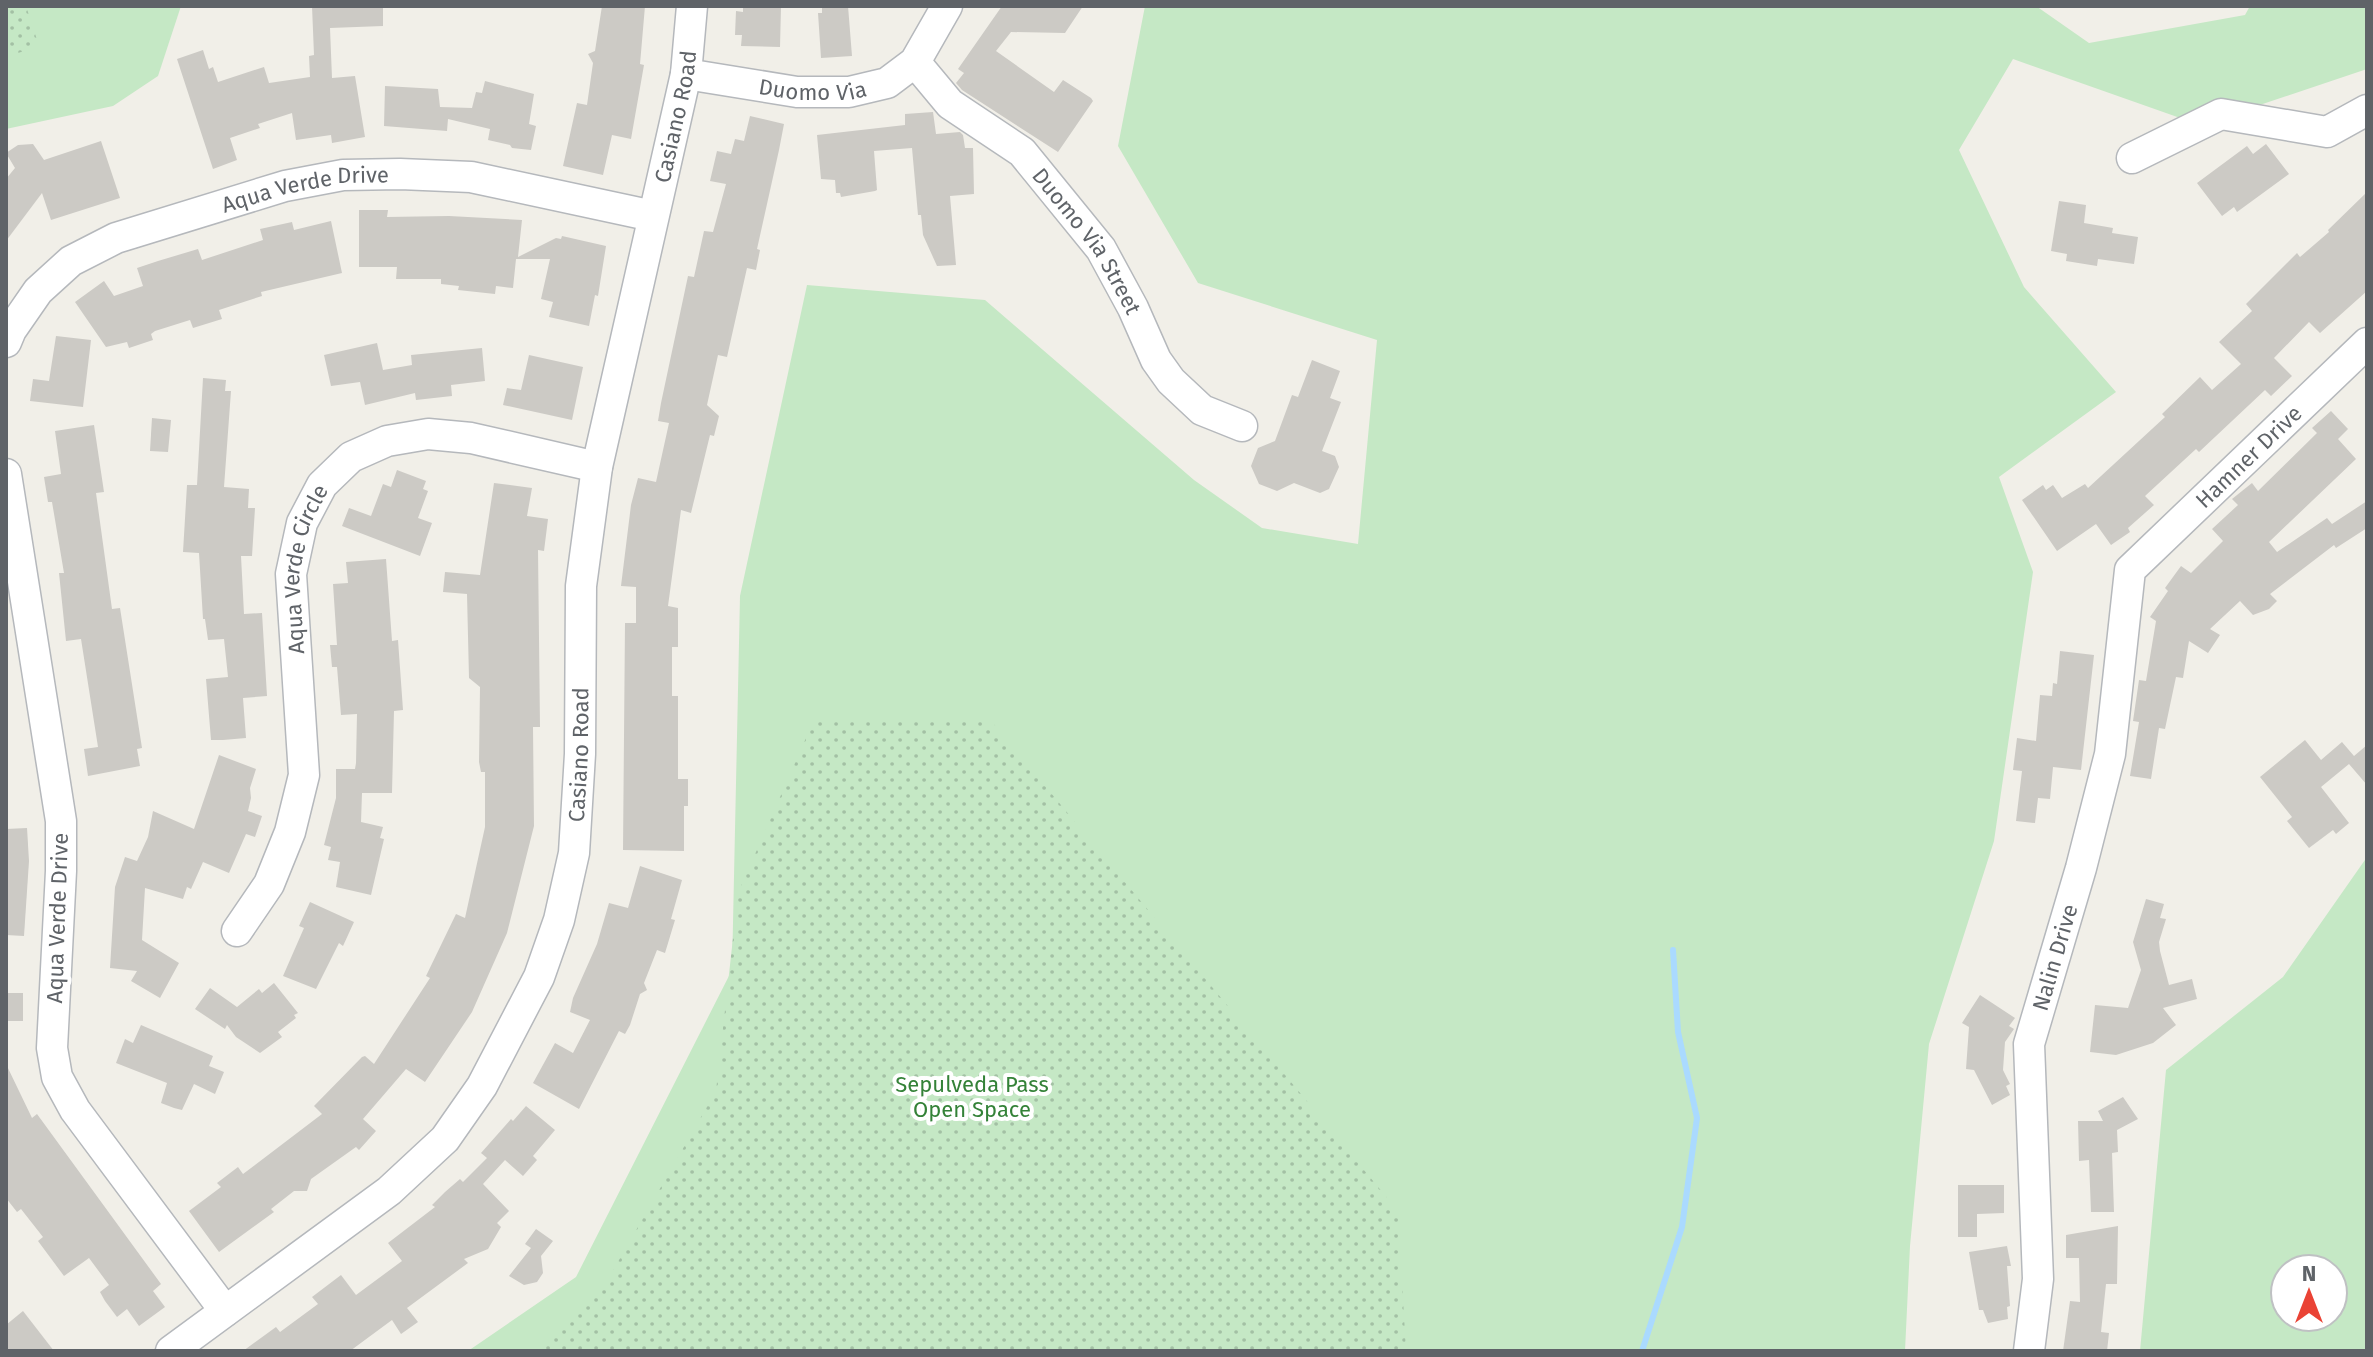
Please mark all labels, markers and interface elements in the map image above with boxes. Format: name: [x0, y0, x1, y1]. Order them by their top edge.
street label: Casiano Road: [649, 49, 702, 185]
street label: Duomo Via: [757, 73, 869, 106]
street label: Aqua Verde Drive: [218, 161, 389, 219]
street label: Duomo Via Street: [1026, 162, 1147, 319]
street label: Hamner Drive: [2190, 400, 2308, 514]
street label: Aqua Verde Circle: [278, 480, 334, 655]
street label: Casiano Road: [563, 687, 594, 823]
street label: Aqua Verde Drive: [41, 832, 74, 1004]
street label: Nalin Drive: [2027, 901, 2084, 1014]
park label: Sepulveda Pass Open Space: [895, 1071, 1049, 1123]
north arrow: [2269, 1253, 2349, 1333]
text: N: [2302, 1260, 2316, 1287]

